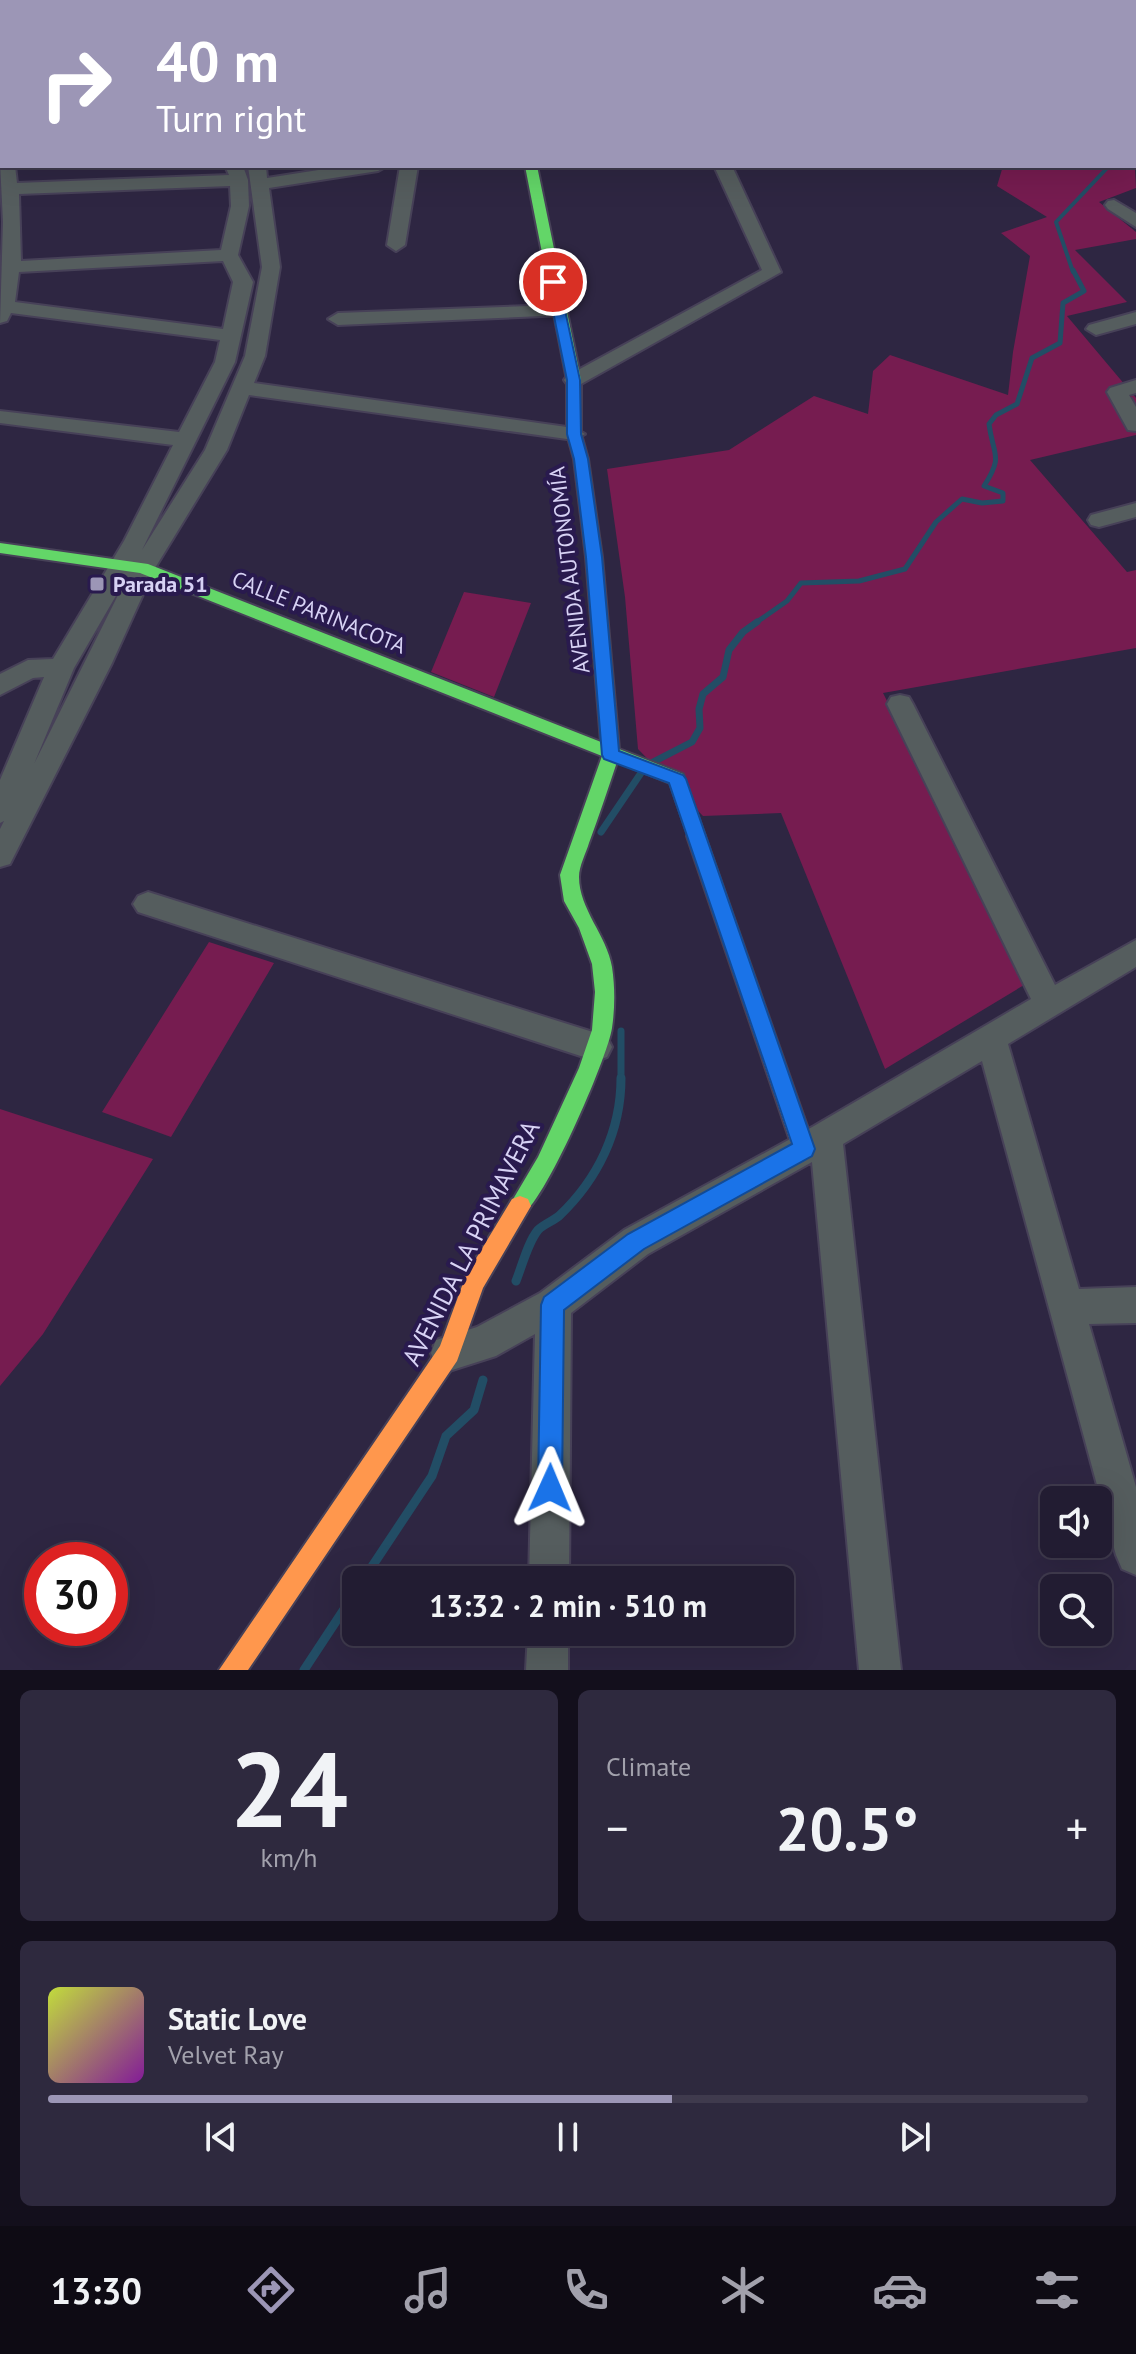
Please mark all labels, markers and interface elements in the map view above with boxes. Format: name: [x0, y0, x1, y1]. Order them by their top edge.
text: 40 m: [156, 25, 279, 97]
icon: right: [24, 32, 128, 136]
text: Turn right: [156, 95, 306, 142]
pin: [519, 248, 587, 316]
icon: arrive: [531, 260, 575, 304]
street label: AVENIDA AUTONOMÍA: [542, 465, 596, 675]
street label: CALLE PARINACOTA: [228, 564, 410, 660]
place label: Parada 51: [113, 570, 208, 598]
marker: Parada 51: [88, 575, 106, 593]
street label: AVENIDA LA PRIMAVERA: [394, 1115, 547, 1371]
position arrow: [508, 1446, 592, 1530]
map controls: [1040, 1486, 1112, 1646]
button: sound: [1040, 1486, 1112, 1558]
speed limit sign: 30: [24, 1542, 128, 1646]
button: search: [1040, 1574, 1112, 1646]
text: 13:32 · 2 min · 510 m: [429, 1586, 707, 1625]
text: 24: [230, 1721, 348, 1856]
text: Climate: [606, 1750, 691, 1783]
text: 20.5°: [775, 1789, 919, 1867]
text: −: [606, 1799, 628, 1856]
text: +: [1066, 1799, 1088, 1856]
text: km/h: [261, 1841, 318, 1874]
text: Static Love: [168, 1999, 307, 2038]
text: Velvet Ray: [168, 2038, 284, 2071]
icon: previous: [199, 2115, 243, 2159]
icon: pause: [546, 2115, 590, 2159]
icon: next: [893, 2115, 937, 2159]
icon: directions: [243, 2262, 299, 2318]
icon: music: [400, 2262, 456, 2318]
icon: phone: [558, 2262, 614, 2318]
icon: climate: [715, 2262, 771, 2318]
icon: car: [872, 2262, 928, 2318]
icon: filters: [1029, 2262, 1085, 2318]
text: 13:30: [51, 2267, 142, 2314]

